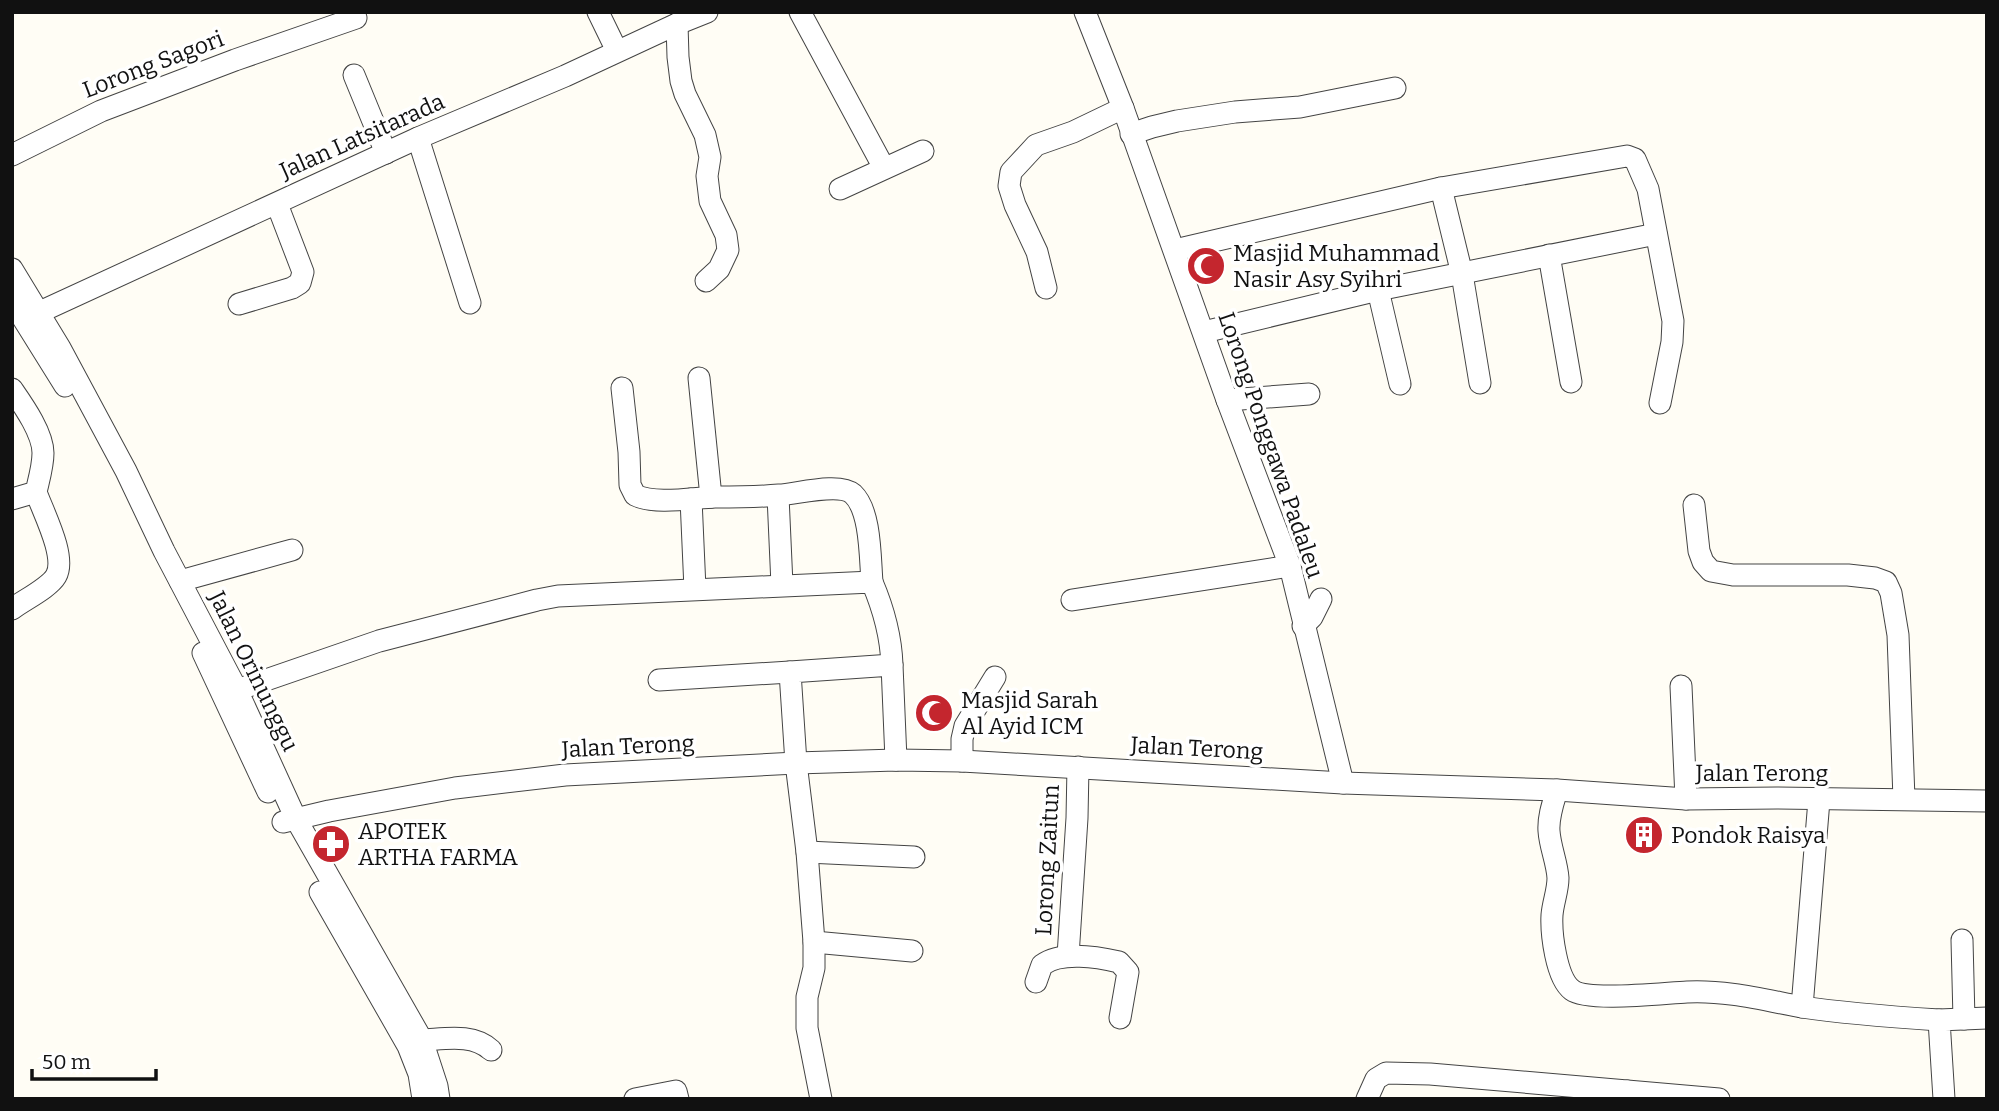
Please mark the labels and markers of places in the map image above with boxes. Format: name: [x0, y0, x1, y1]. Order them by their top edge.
place label: Masjid Muhammad Nasir Asy Syihri: [1233, 239, 1440, 293]
mosque icon: Masjid Muhammad Nasir Asy Syihri: [1185, 245, 1227, 287]
place label: Masjid Sarah Al Ayid ICM: [961, 686, 1098, 740]
mosque icon: Masjid Sarah Al Ayid ICM: [913, 692, 955, 734]
building icon: Pondok Raisya: [1623, 814, 1665, 856]
place label: APOTEK ARTHA FARMA: [358, 817, 519, 871]
place label: Pondok Raisya: [1671, 821, 1826, 849]
pharmacy icon: APOTEK ARTHA FARMA: [310, 823, 352, 865]

